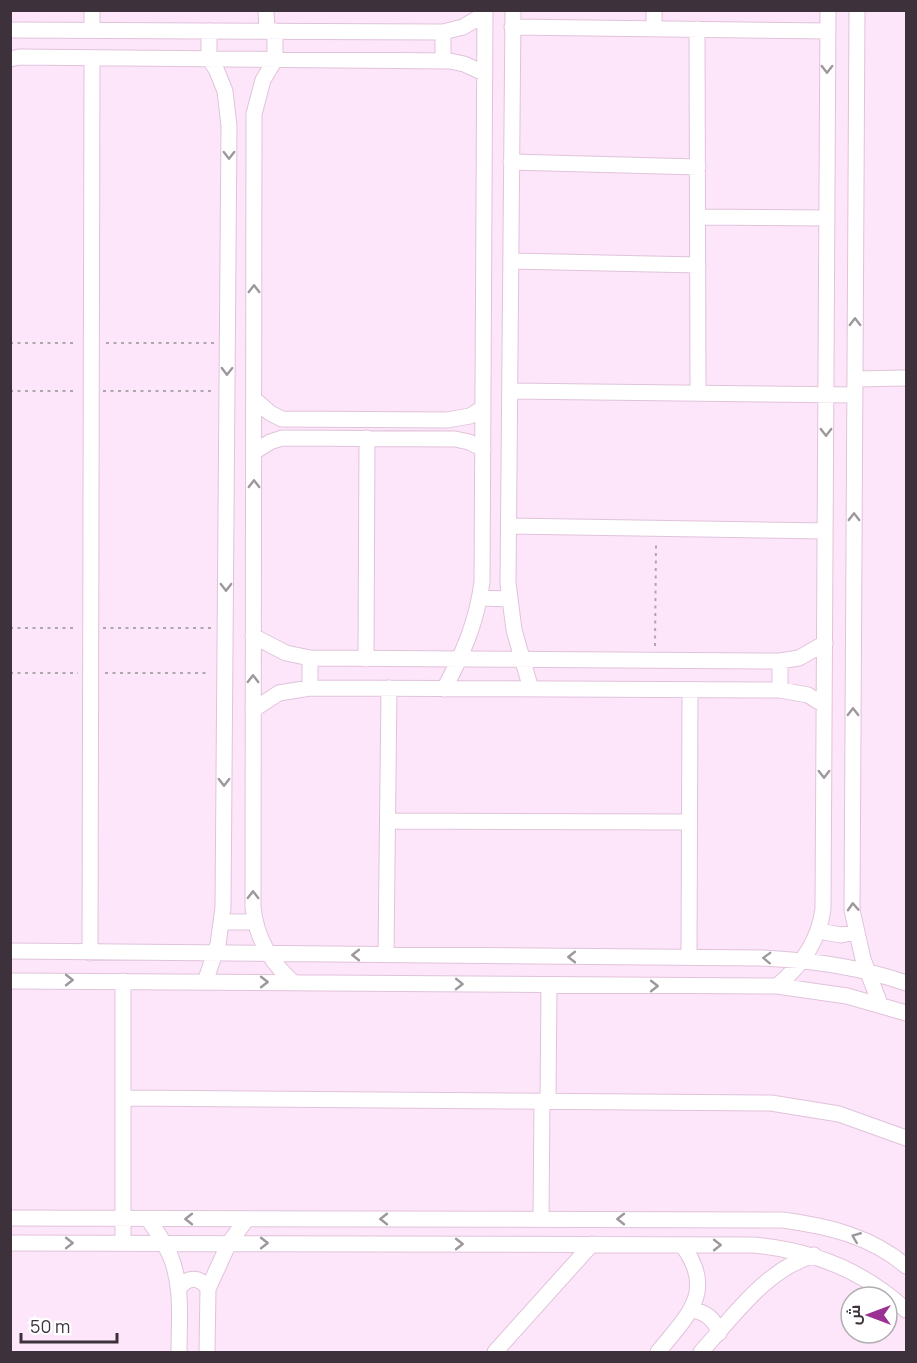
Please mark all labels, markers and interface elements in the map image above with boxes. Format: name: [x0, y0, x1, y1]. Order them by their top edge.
one-way arrow: [821, 64, 833, 73]
one-way arrow: [223, 150, 235, 159]
one-way arrow: [248, 285, 260, 294]
one-way arrow: [849, 318, 861, 327]
one-way arrow: [221, 366, 233, 375]
one-way arrow: [820, 427, 832, 436]
one-way arrow: [248, 480, 260, 489]
one-way arrow: [848, 513, 860, 522]
one-way arrow: [220, 582, 232, 591]
one-way arrow: [247, 675, 259, 684]
one-way arrow: [847, 708, 859, 717]
one-way arrow: [818, 769, 830, 778]
one-way arrow: [218, 777, 230, 786]
one-way arrow: [247, 891, 259, 900]
one-way arrow: [846, 903, 859, 912]
one-way arrow: [351, 949, 360, 961]
one-way arrow: [567, 951, 576, 963]
one-way arrow: [762, 952, 771, 965]
one-way arrow: [64, 974, 73, 987]
one-way arrow: [259, 976, 268, 988]
one-way arrow: [454, 978, 463, 990]
one-way arrow: [649, 980, 658, 992]
one-way arrow: [185, 1213, 194, 1225]
one-way arrow: [380, 1213, 389, 1225]
one-way arrow: [617, 1213, 626, 1225]
one-way arrow: [851, 1232, 862, 1244]
one-way arrow: [64, 1237, 73, 1249]
one-way arrow: [259, 1237, 268, 1249]
one-way arrow: [454, 1238, 463, 1250]
one-way arrow: [712, 1239, 721, 1251]
north arrow: [839, 1285, 899, 1345]
text: ش: [843, 1305, 865, 1325]
scale bar: [21, 1306, 117, 1344]
text: 50 m: [30, 1314, 70, 1338]

